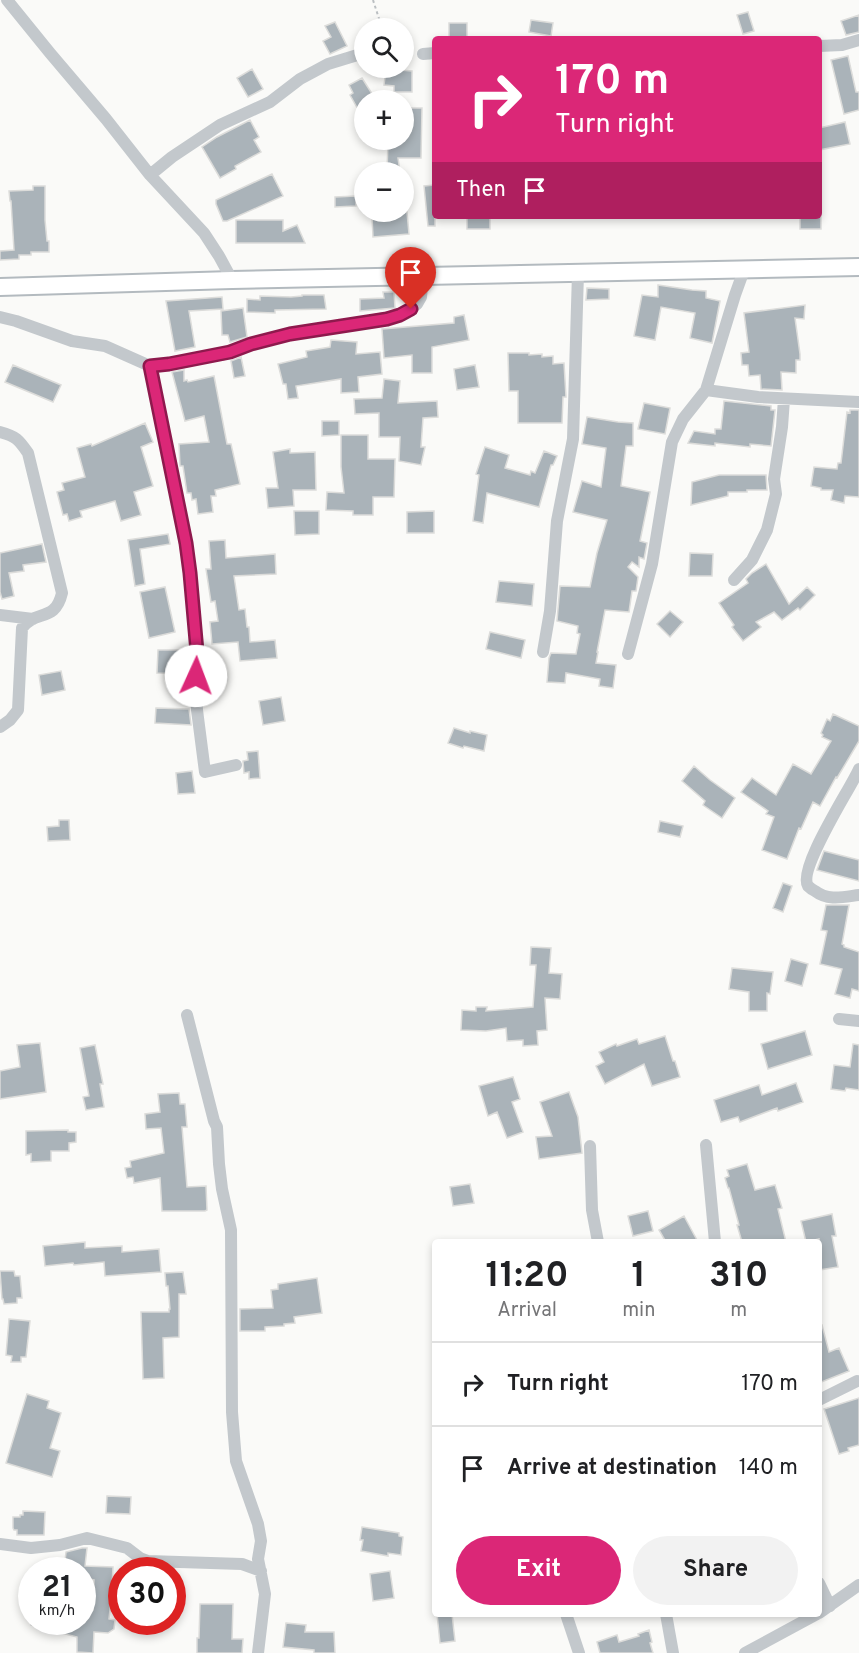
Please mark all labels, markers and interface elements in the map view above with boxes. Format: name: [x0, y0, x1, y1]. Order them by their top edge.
map controls: [354, 18, 414, 222]
button: search: [354, 18, 414, 78]
text: 170 m: [555, 56, 669, 109]
icon: right: [456, 60, 534, 138]
button: +: [354, 90, 414, 150]
text: Turn right: [555, 108, 674, 142]
button: −: [354, 162, 414, 222]
icon: arrive: [518, 174, 551, 207]
text: Then: [456, 177, 506, 204]
pin: [385, 247, 436, 309]
icon: arrive: [394, 256, 427, 289]
position arrow: [164, 644, 228, 708]
text: 11:20: [485, 1254, 569, 1300]
text: 1: [632, 1254, 646, 1300]
text: 310: [709, 1254, 769, 1300]
text: Arrival: [497, 1298, 557, 1324]
text: min: [622, 1298, 655, 1324]
text: m: [730, 1298, 747, 1324]
icon: right: [456, 1368, 489, 1401]
text: Turn right: [507, 1371, 609, 1398]
text: 170 m: [741, 1371, 798, 1398]
icon: arrive: [456, 1452, 489, 1485]
text: Arrive at destination: [507, 1455, 717, 1482]
text: 140 m: [739, 1455, 798, 1482]
button: Exit: [456, 1536, 621, 1605]
button: Share: [633, 1536, 798, 1605]
speed limit sign: 30: [108, 1557, 186, 1635]
text: 21: [42, 1570, 72, 1607]
text: km/h: [39, 1602, 75, 1621]

